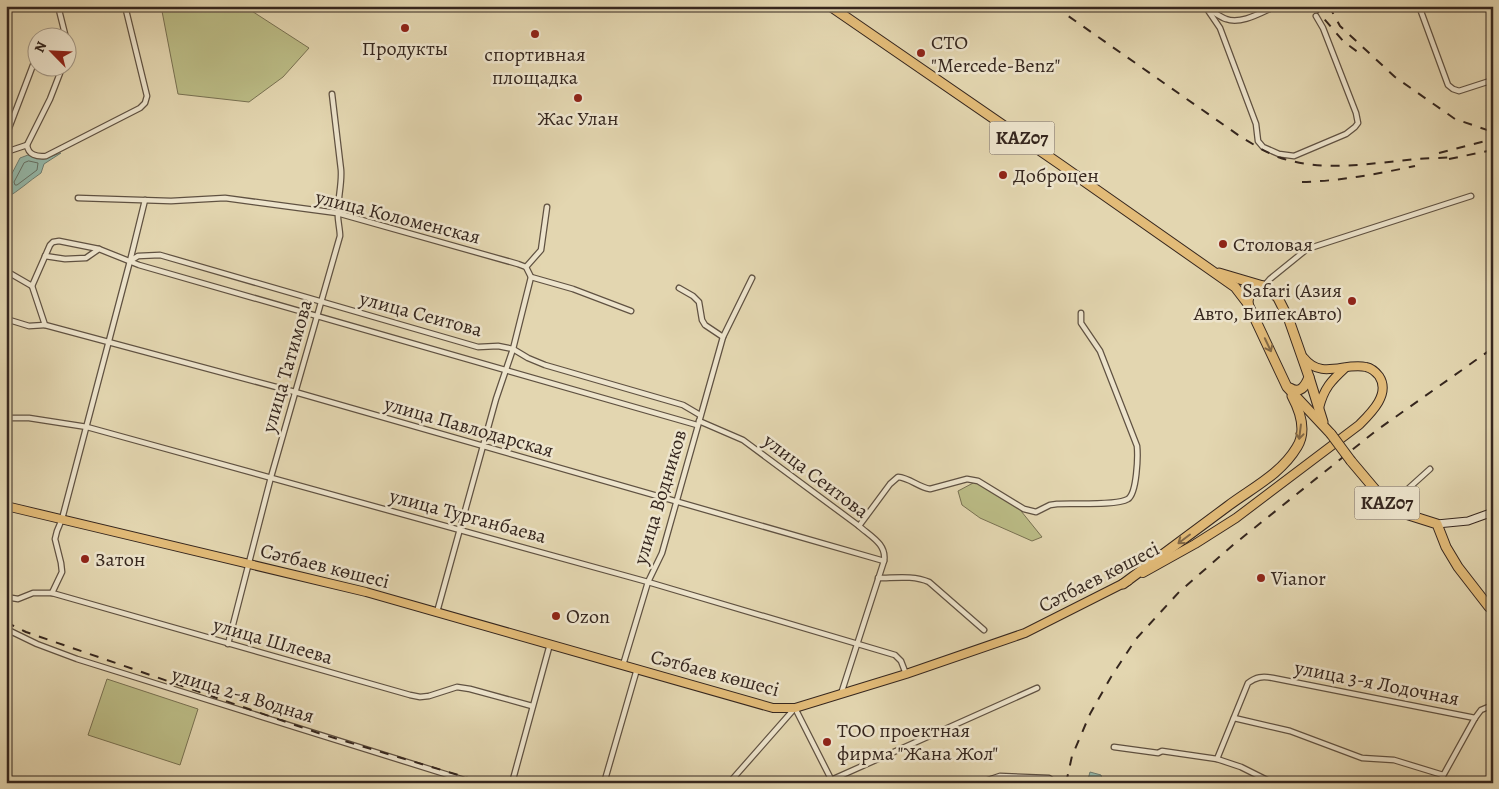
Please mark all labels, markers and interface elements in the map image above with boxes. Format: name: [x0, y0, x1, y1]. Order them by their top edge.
marker: Продукты: [399, 22, 411, 34]
north arrow: [28, 28, 78, 78]
marker: спортивная площадка: [529, 28, 541, 40]
place label: СТО "Mercede-Benz": [931, 29, 1061, 79]
place label: Продукты: [362, 35, 448, 62]
text: N: [30, 38, 51, 55]
place label: спортивная площадка: [484, 41, 586, 91]
marker: СТО "Mercede-Benz": [915, 47, 927, 59]
marker: Жас Улан: [572, 92, 584, 104]
place label: Жас Улан: [537, 105, 619, 132]
road number: KAZ07: [990, 122, 1054, 154]
place label: Доброцен: [1013, 162, 1099, 189]
marker: Доброцен: [997, 169, 1009, 181]
street label: улица Коломенская: [312, 183, 483, 251]
place label: Столовая: [1233, 231, 1313, 258]
marker: Столовая: [1217, 238, 1229, 250]
place label: Safari (Азия Авто, БипекАвто): [1193, 277, 1342, 327]
street label: улица Сеитова: [356, 284, 486, 344]
marker: Safari (Азия Авто, БипекАвто): [1346, 295, 1358, 307]
street label: улица Татимова: [255, 296, 319, 437]
one-way arrow: [1263, 337, 1273, 352]
street label: улица Павлодарская: [380, 390, 557, 464]
one-way arrow: [1295, 424, 1305, 440]
street label: улица Водников: [626, 426, 693, 569]
street label: улица Сеитова: [757, 427, 875, 525]
street label: улица Турганбаева: [386, 482, 550, 550]
road number: KAZ07: [1354, 486, 1420, 520]
one-way arrow: [1178, 534, 1191, 545]
street label: Сәтбаев көшесі: [1034, 535, 1164, 619]
street label: Сәтбаев көшесі: [258, 537, 392, 595]
place label: Затон: [95, 546, 145, 573]
marker: Затон: [79, 553, 91, 565]
place label: Vianor: [1270, 565, 1326, 592]
marker: Vianor: [1255, 572, 1267, 584]
place label: Ozon: [566, 603, 610, 630]
marker: Ozon: [550, 610, 562, 622]
street label: улица Шлеева: [209, 611, 337, 671]
street label: Сәтбаев көшесі: [648, 643, 782, 703]
street label: улица 3-я Лодочная: [1291, 654, 1462, 712]
street label: улица 2-я Водная: [168, 660, 317, 729]
place label: ТОО проектная фирма "Жана Жол": [837, 717, 998, 767]
marker: ТОО проектная фирма "Жана Жол": [821, 736, 833, 748]

